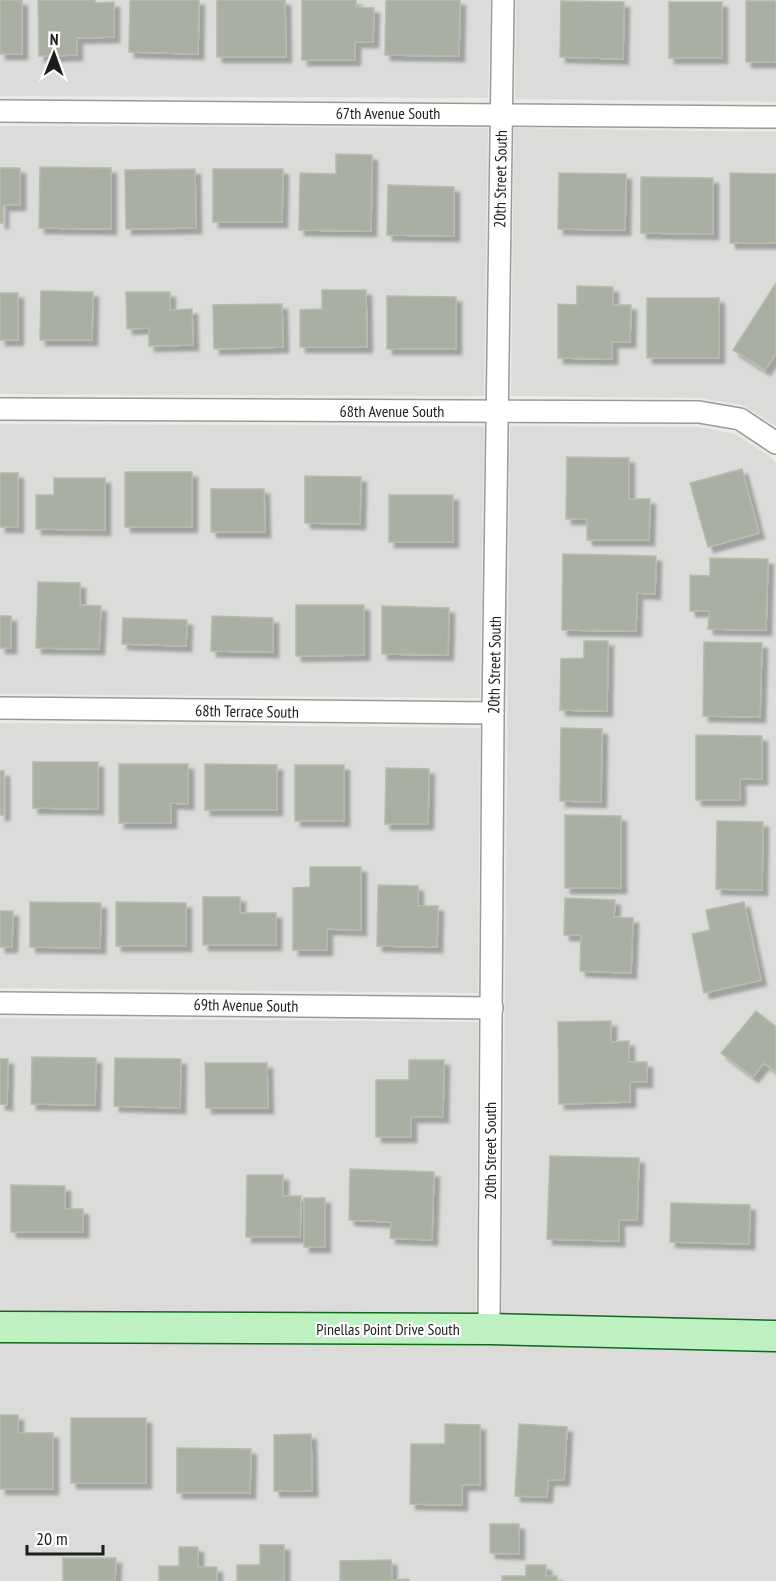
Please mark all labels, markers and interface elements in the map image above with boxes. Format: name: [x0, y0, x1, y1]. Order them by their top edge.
north arrow: [24, 24, 84, 84]
text: N: [50, 29, 59, 49]
street label: 67th Avenue South: [336, 103, 440, 123]
street label: 20th Street South: [489, 130, 511, 228]
street label: 68th Avenue South: [340, 401, 444, 421]
street label: 20th Street South: [483, 616, 505, 714]
street label: 68th Terrace South: [195, 700, 299, 722]
street label: 69th Avenue South: [193, 994, 299, 1016]
street label: 20th Street South: [480, 1102, 500, 1200]
street label: Pinellas Point Drive South: [316, 1319, 460, 1339]
scale bar: [27, 1518, 104, 1556]
text: 20 m: [36, 1527, 68, 1550]

